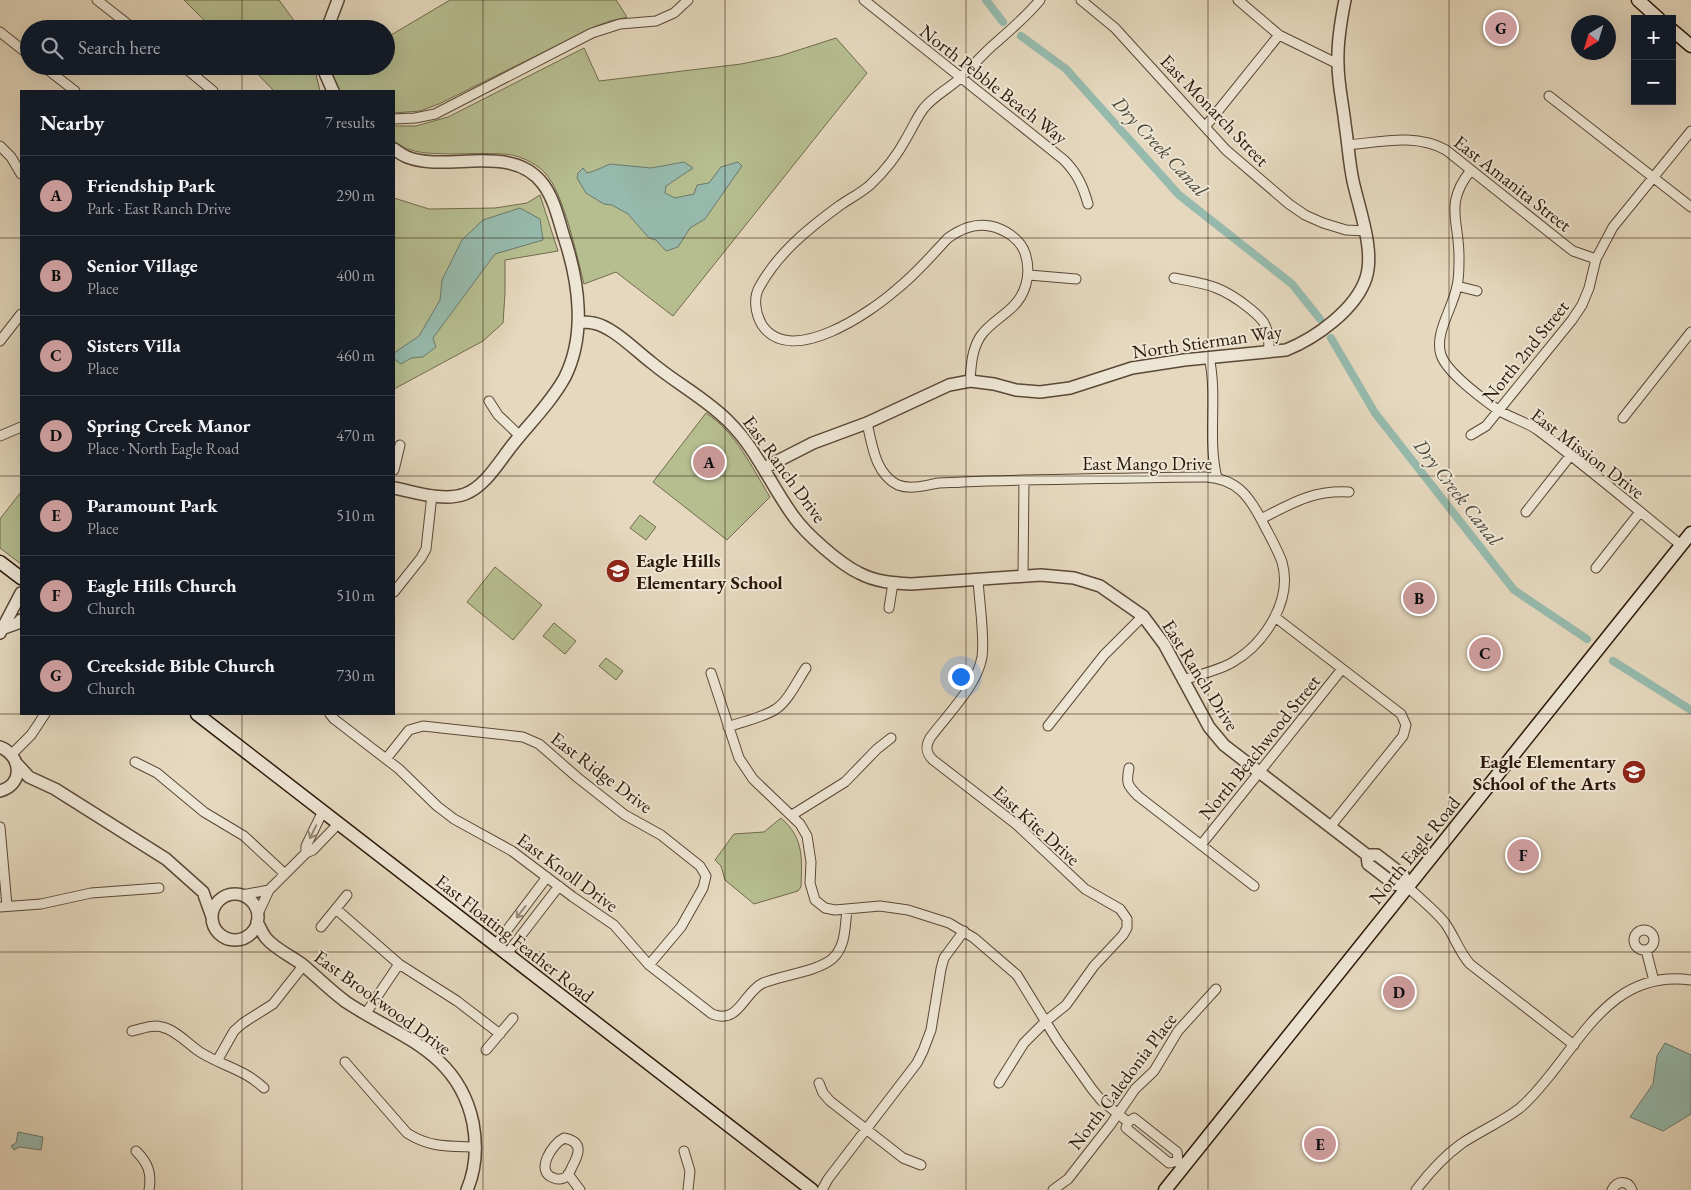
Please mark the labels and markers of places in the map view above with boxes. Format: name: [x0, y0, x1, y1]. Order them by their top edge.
pin: G: [1485, 9, 1517, 47]
pin: A: [693, 443, 725, 481]
place label: Eagle Hills Elementary School: [636, 548, 783, 595]
school or university icon: Eagle Hills Elementary School: [605, 558, 631, 584]
pin: B: [1403, 579, 1435, 617]
pin: C: [1469, 634, 1501, 672]
place label: Eagle Elementary School of the Arts: [1473, 749, 1617, 796]
school or university icon: Eagle Elementary School of the Arts: [1621, 759, 1647, 785]
pin: F: [1507, 836, 1539, 874]
pin: D: [1383, 973, 1415, 1011]
pin: E: [1304, 1125, 1336, 1163]

